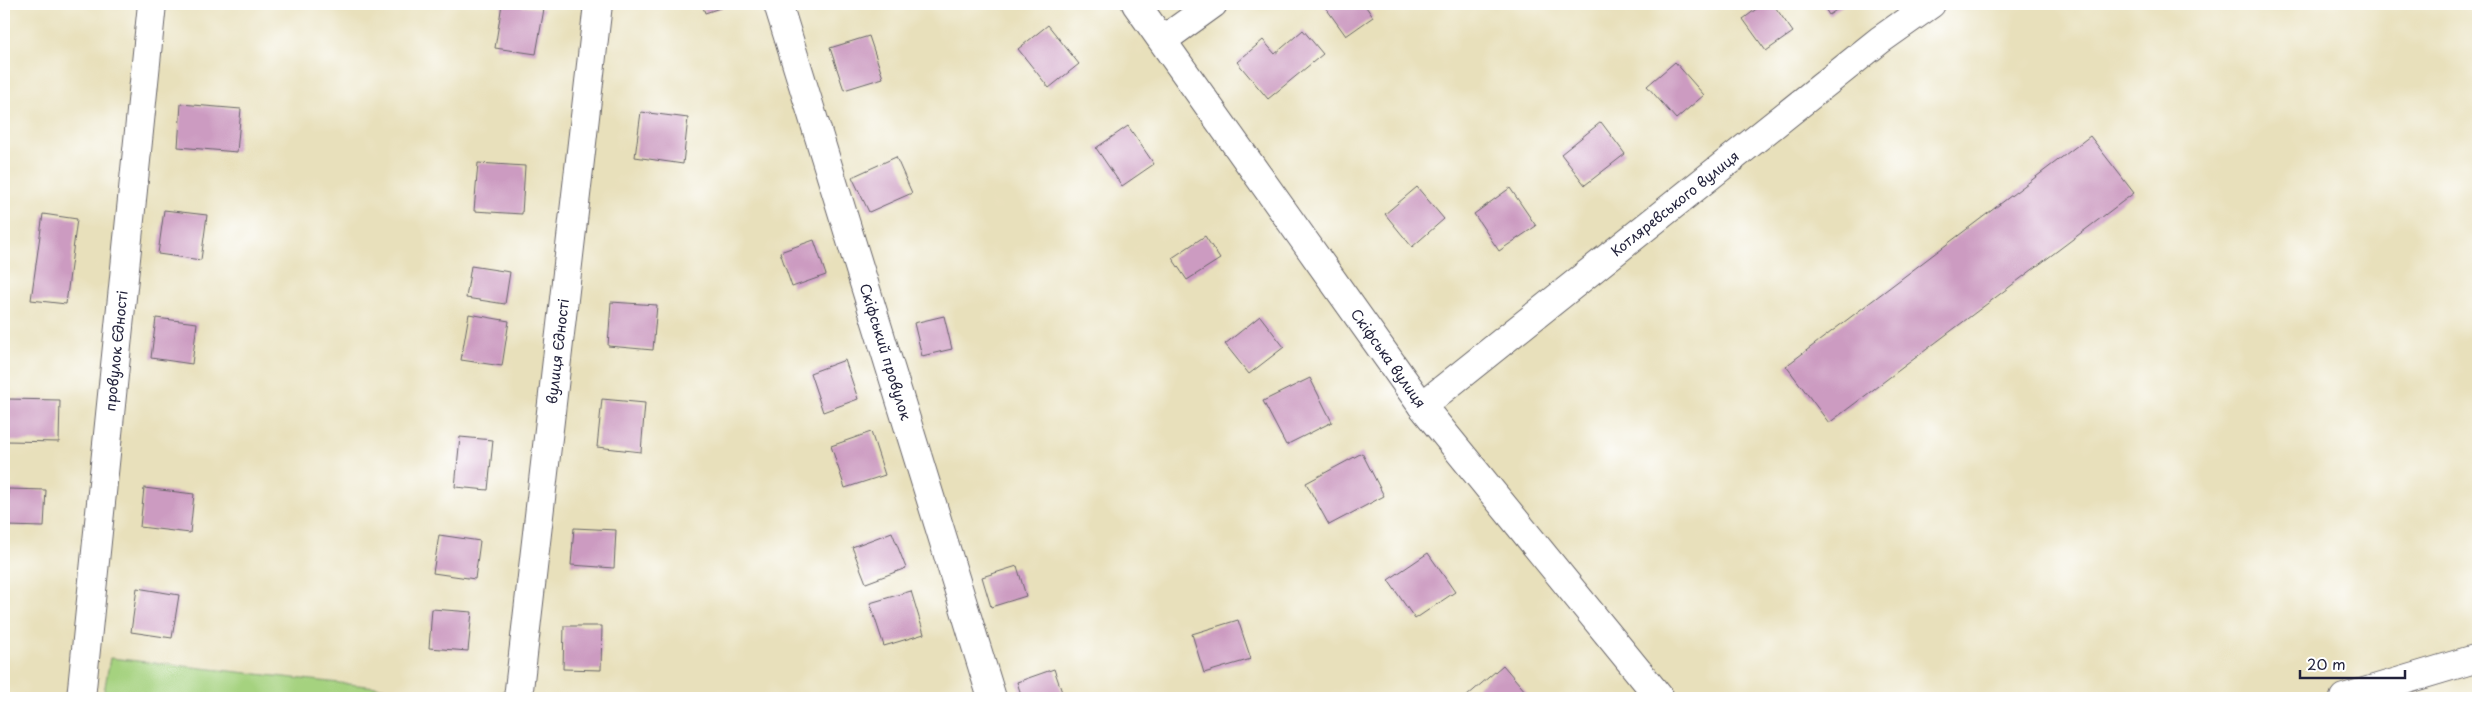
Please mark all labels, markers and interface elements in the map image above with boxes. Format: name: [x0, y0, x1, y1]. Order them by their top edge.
street label: Котляревського вулиця: [1606, 146, 1743, 261]
street label: Скіфський провулок: [855, 281, 917, 423]
street label: провулок Єдності: [99, 289, 133, 412]
street label: вулиця Єдності: [541, 297, 574, 405]
street label: Скіфська вулиця: [1346, 304, 1431, 412]
scale bar: [2300, 647, 2404, 679]
text: 20 m: [2307, 652, 2346, 675]

